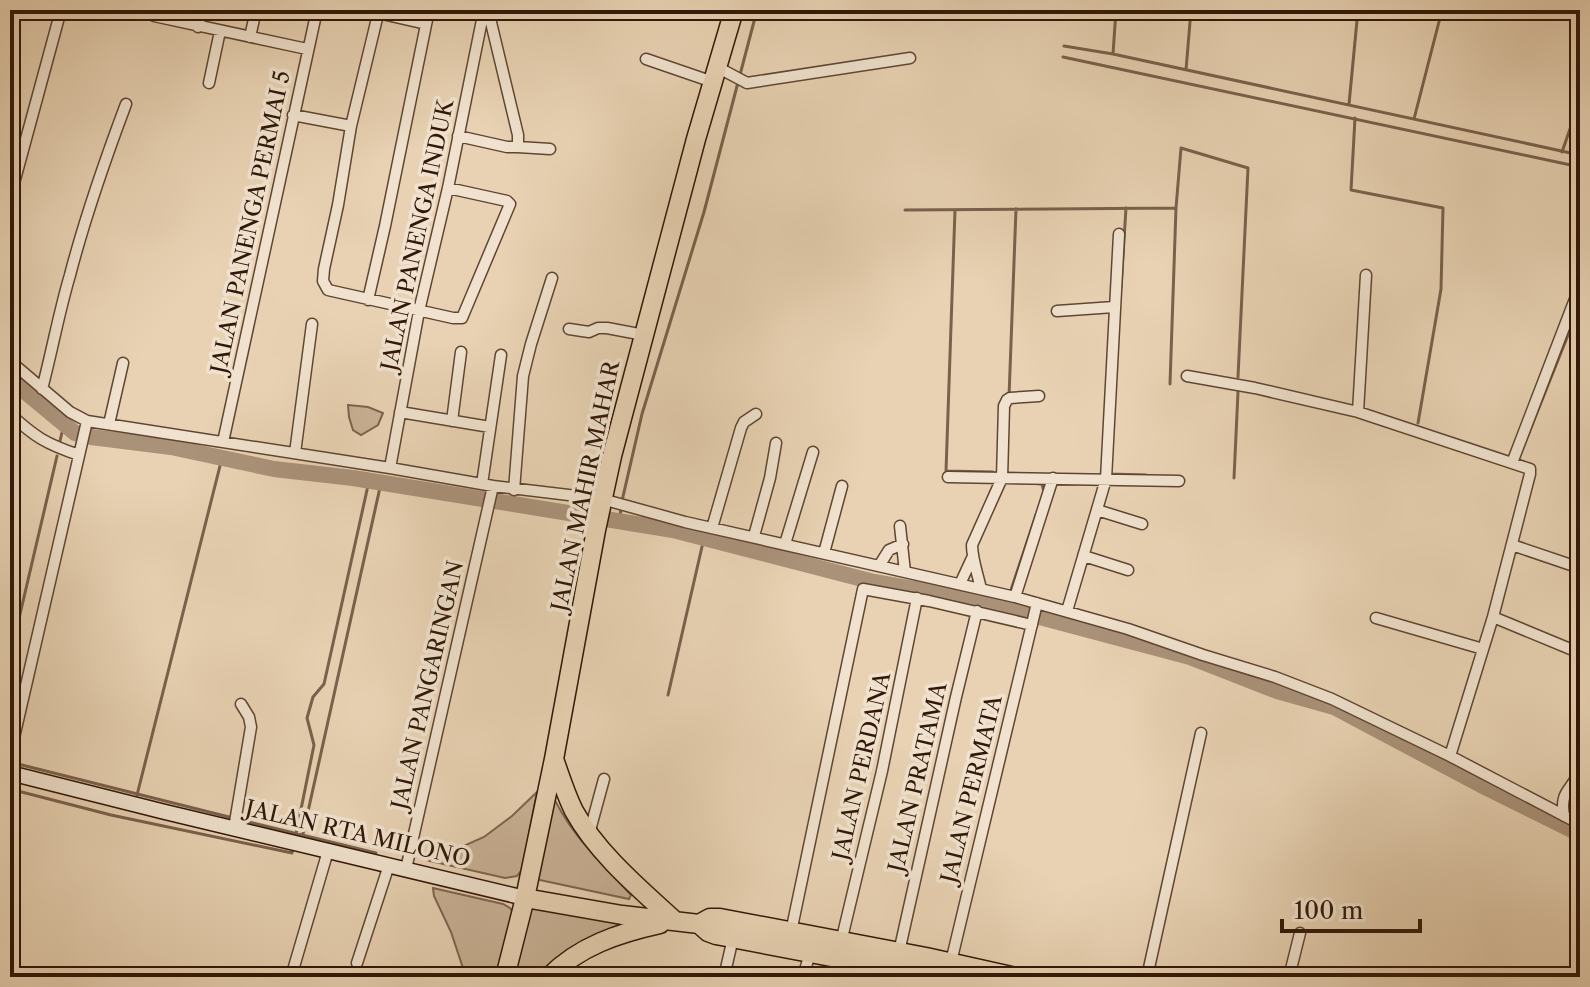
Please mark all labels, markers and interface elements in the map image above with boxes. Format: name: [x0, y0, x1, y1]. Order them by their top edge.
street label: JALAN PANENGA PERMAI 5: [205, 68, 296, 379]
street label: JALAN PANENGA INDUK: [375, 96, 460, 376]
street label: JALAN MAHIR MAHAR: [545, 358, 625, 617]
street label: JALAN PANGARINGAN: [385, 558, 469, 815]
street label: JALAN PERDANA: [826, 669, 896, 866]
street label: JALAN PRATAMA: [882, 679, 953, 877]
street label: JALAN PERMATA: [934, 692, 1008, 889]
street label: JALAN RTA MILONO: [240, 794, 473, 873]
scale bar: [1282, 883, 1420, 933]
text: 100 m: [1294, 896, 1363, 925]

